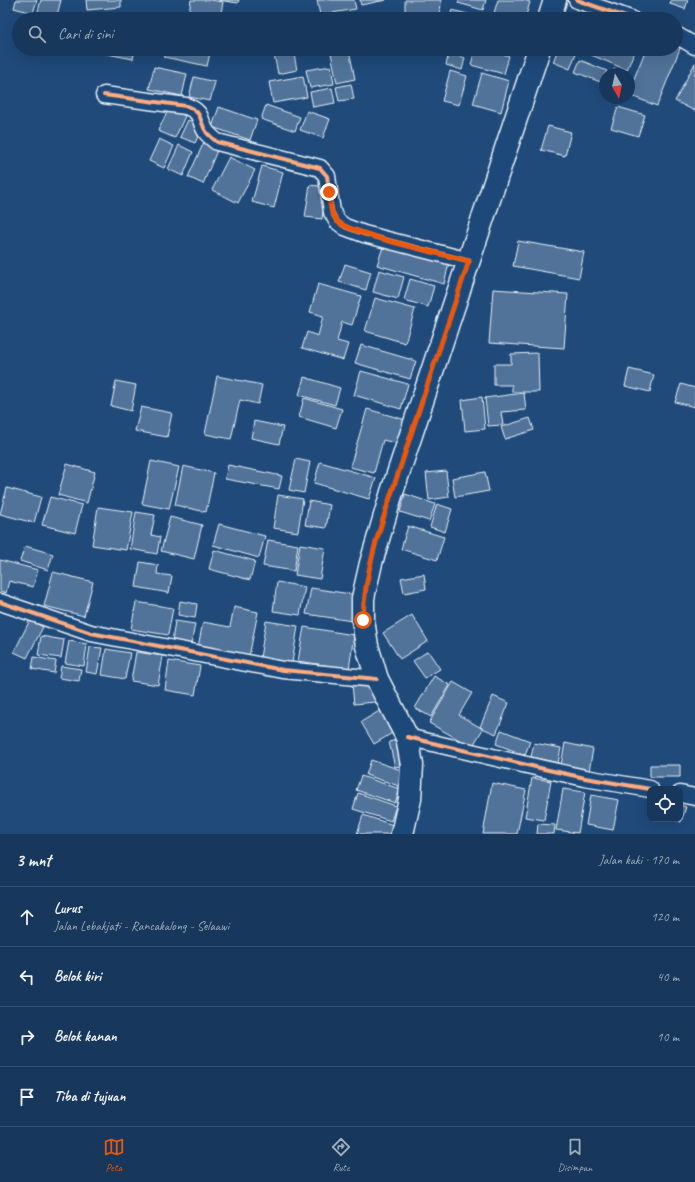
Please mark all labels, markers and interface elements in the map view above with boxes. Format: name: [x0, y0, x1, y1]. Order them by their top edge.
search box: [12, 12, 683, 56]
icon: search: [26, 23, 48, 45]
text: Cari di sini: [58, 25, 113, 44]
north arrow: [599, 68, 635, 104]
route end: [320, 183, 338, 201]
route start: [354, 611, 372, 629]
map controls: [647, 786, 683, 822]
button: locate: [647, 786, 683, 822]
text: 3 mnt: [16, 850, 51, 871]
text: Jalan kaki · 170 m: [599, 852, 679, 868]
text: Lurus: [54, 899, 82, 918]
icon: ahead: [16, 906, 38, 928]
text: 120 m: [651, 909, 679, 925]
text: Jalan Lebakjati - Rancakalong - Selaawi: [54, 918, 229, 934]
icon: left: [16, 966, 38, 988]
text: Belok kiri: [54, 967, 101, 986]
text: 40 m: [657, 969, 679, 985]
icon: right: [16, 1026, 38, 1048]
text: Belok kanan: [54, 1027, 117, 1046]
text: 10 m: [657, 1029, 679, 1045]
icon: arrive: [16, 1086, 38, 1108]
text: Tiba di tujuan: [54, 1087, 125, 1106]
tab: Peta: [103, 1136, 125, 1174]
tab: Rute: [330, 1136, 352, 1174]
tab: Disimpan: [558, 1136, 592, 1174]

